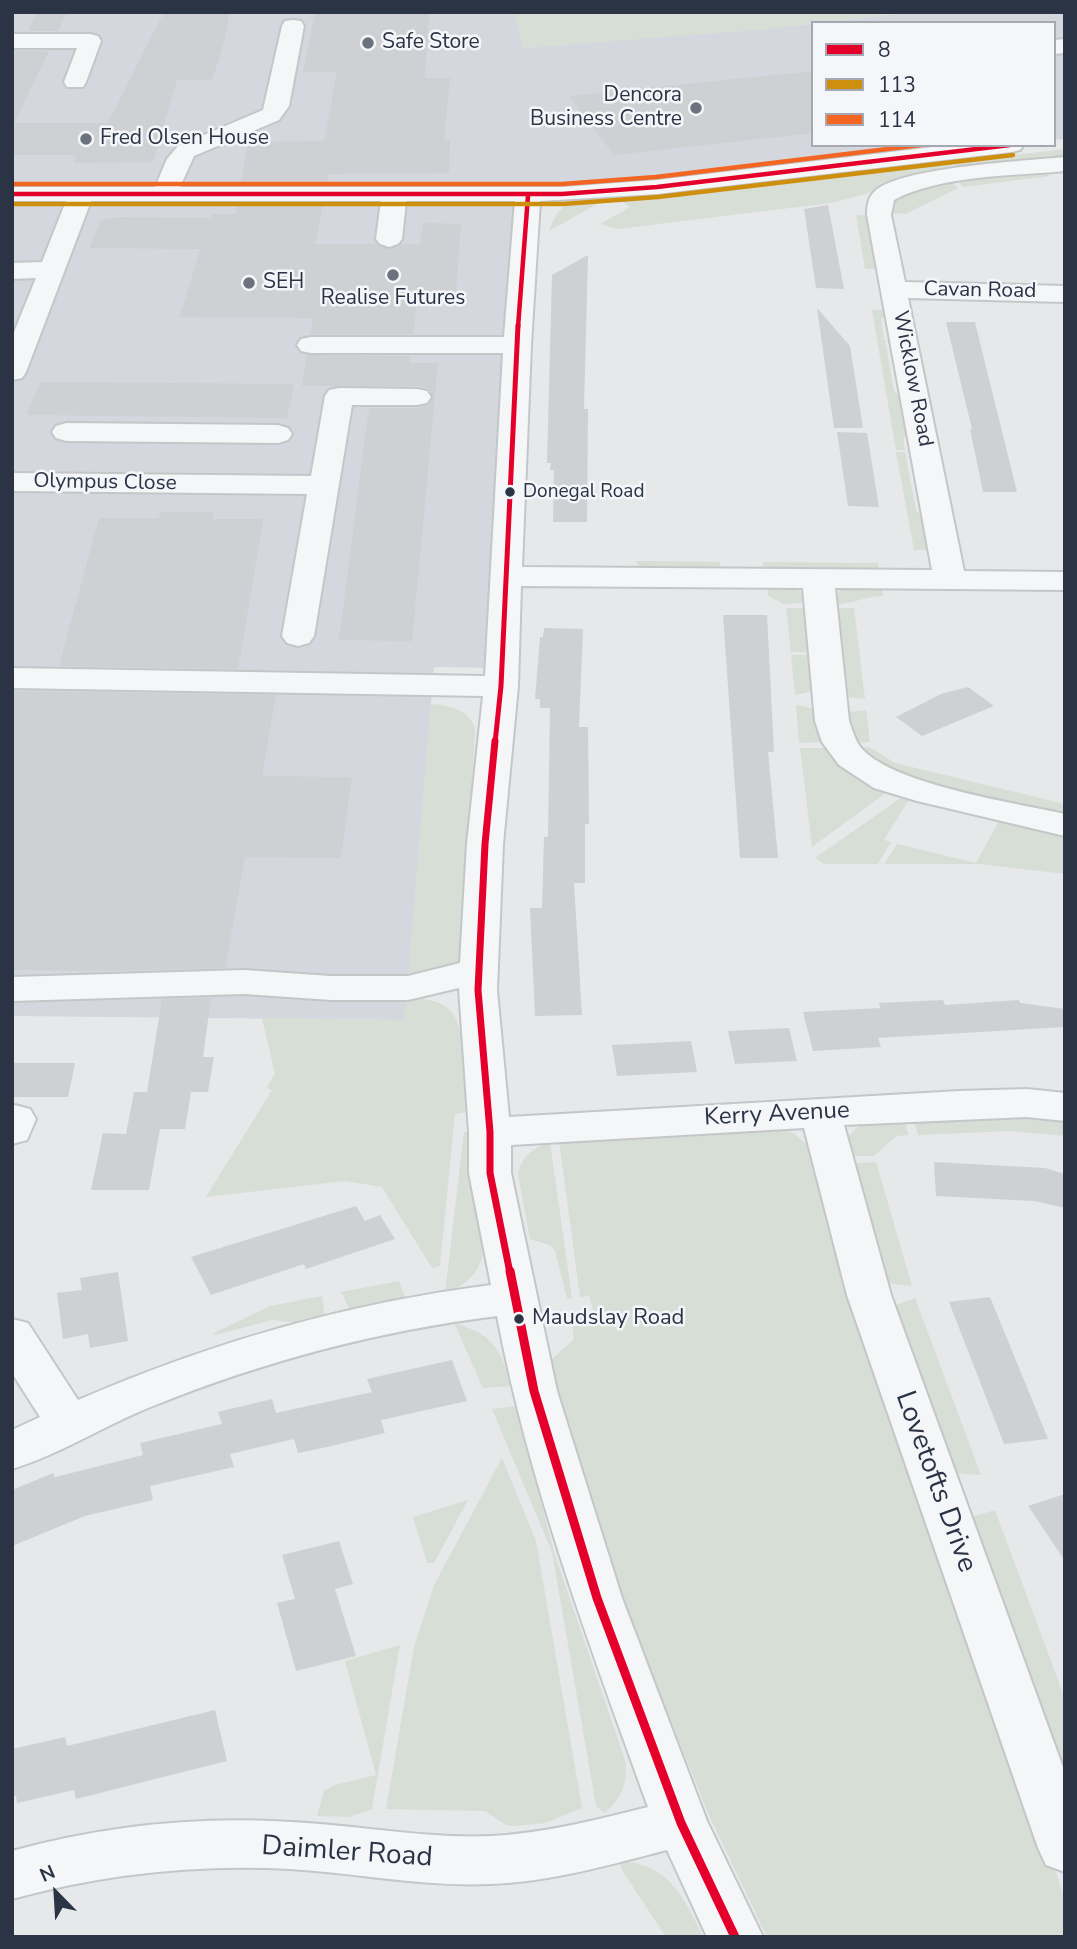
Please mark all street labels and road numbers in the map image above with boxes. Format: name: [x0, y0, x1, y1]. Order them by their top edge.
street label: Cavan Road: [923, 277, 1037, 305]
street label: Wicklow Road: [886, 309, 938, 449]
street label: Olympus Close: [33, 469, 177, 497]
street label: Kerry Avenue: [704, 1097, 850, 1133]
street label: Lovetofts Drive: [887, 1387, 983, 1577]
street label: Daimler Road: [260, 1830, 434, 1876]

